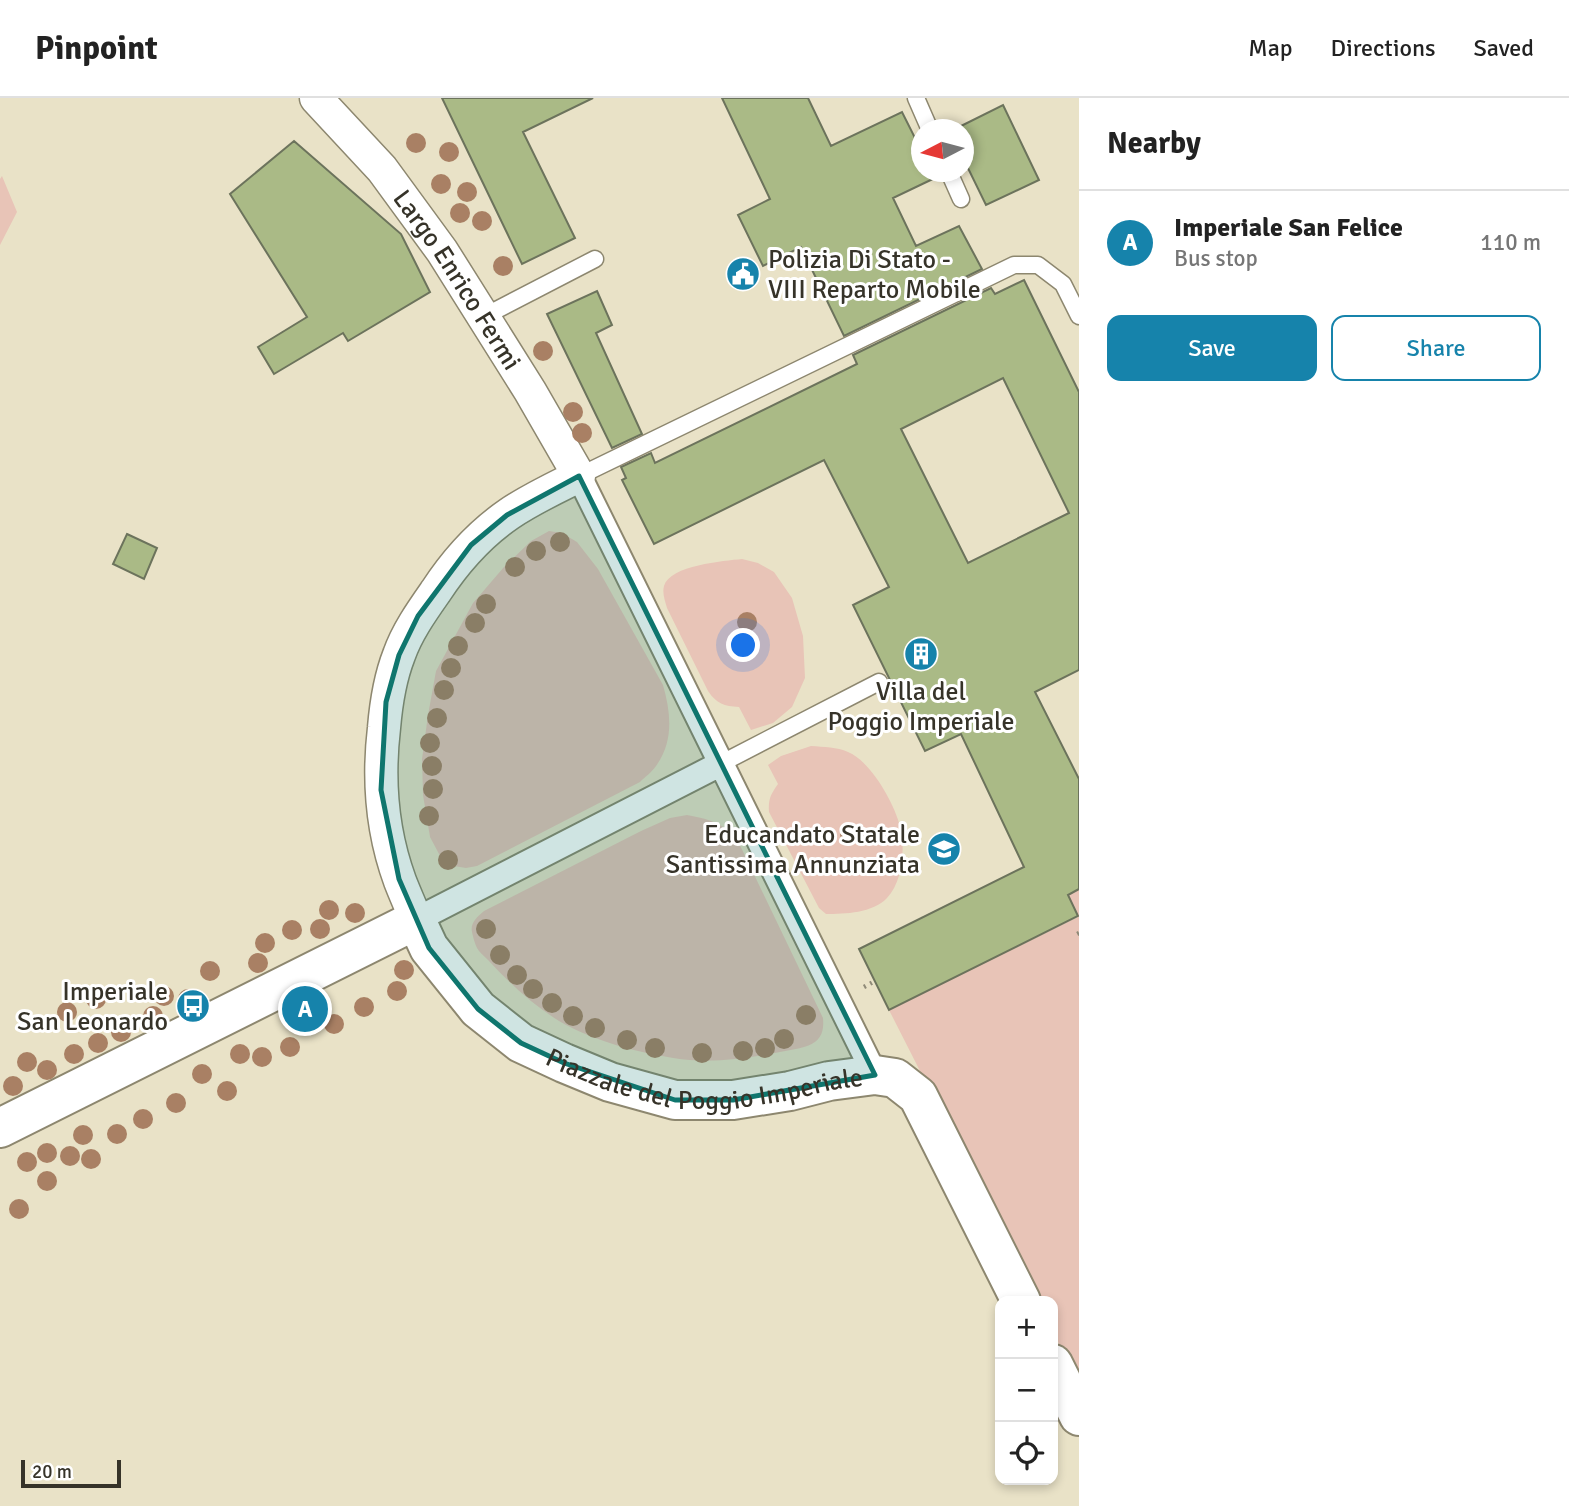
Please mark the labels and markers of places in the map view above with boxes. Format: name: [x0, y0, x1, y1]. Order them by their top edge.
place label: Polizia Di Stato - VIII Reparto Mobile: [768, 244, 981, 306]
public building icon: Polizia Di Stato - VIII Reparto Mobile: [724, 255, 762, 293]
building icon: Villa del Poggio Imperiale: [902, 635, 940, 673]
place label: Villa del Poggio Imperiale: [828, 676, 1014, 738]
place label: Educandato Statale Santissima Annunziata: [666, 819, 920, 881]
school or university icon: Educandato Statale Santissima Annunziata: [925, 830, 963, 868]
place label: Imperiale San Leonardo: [17, 976, 168, 1038]
pin: A: [282, 983, 328, 1035]
bus stop icon: Imperiale San Leonardo: [174, 987, 212, 1025]

